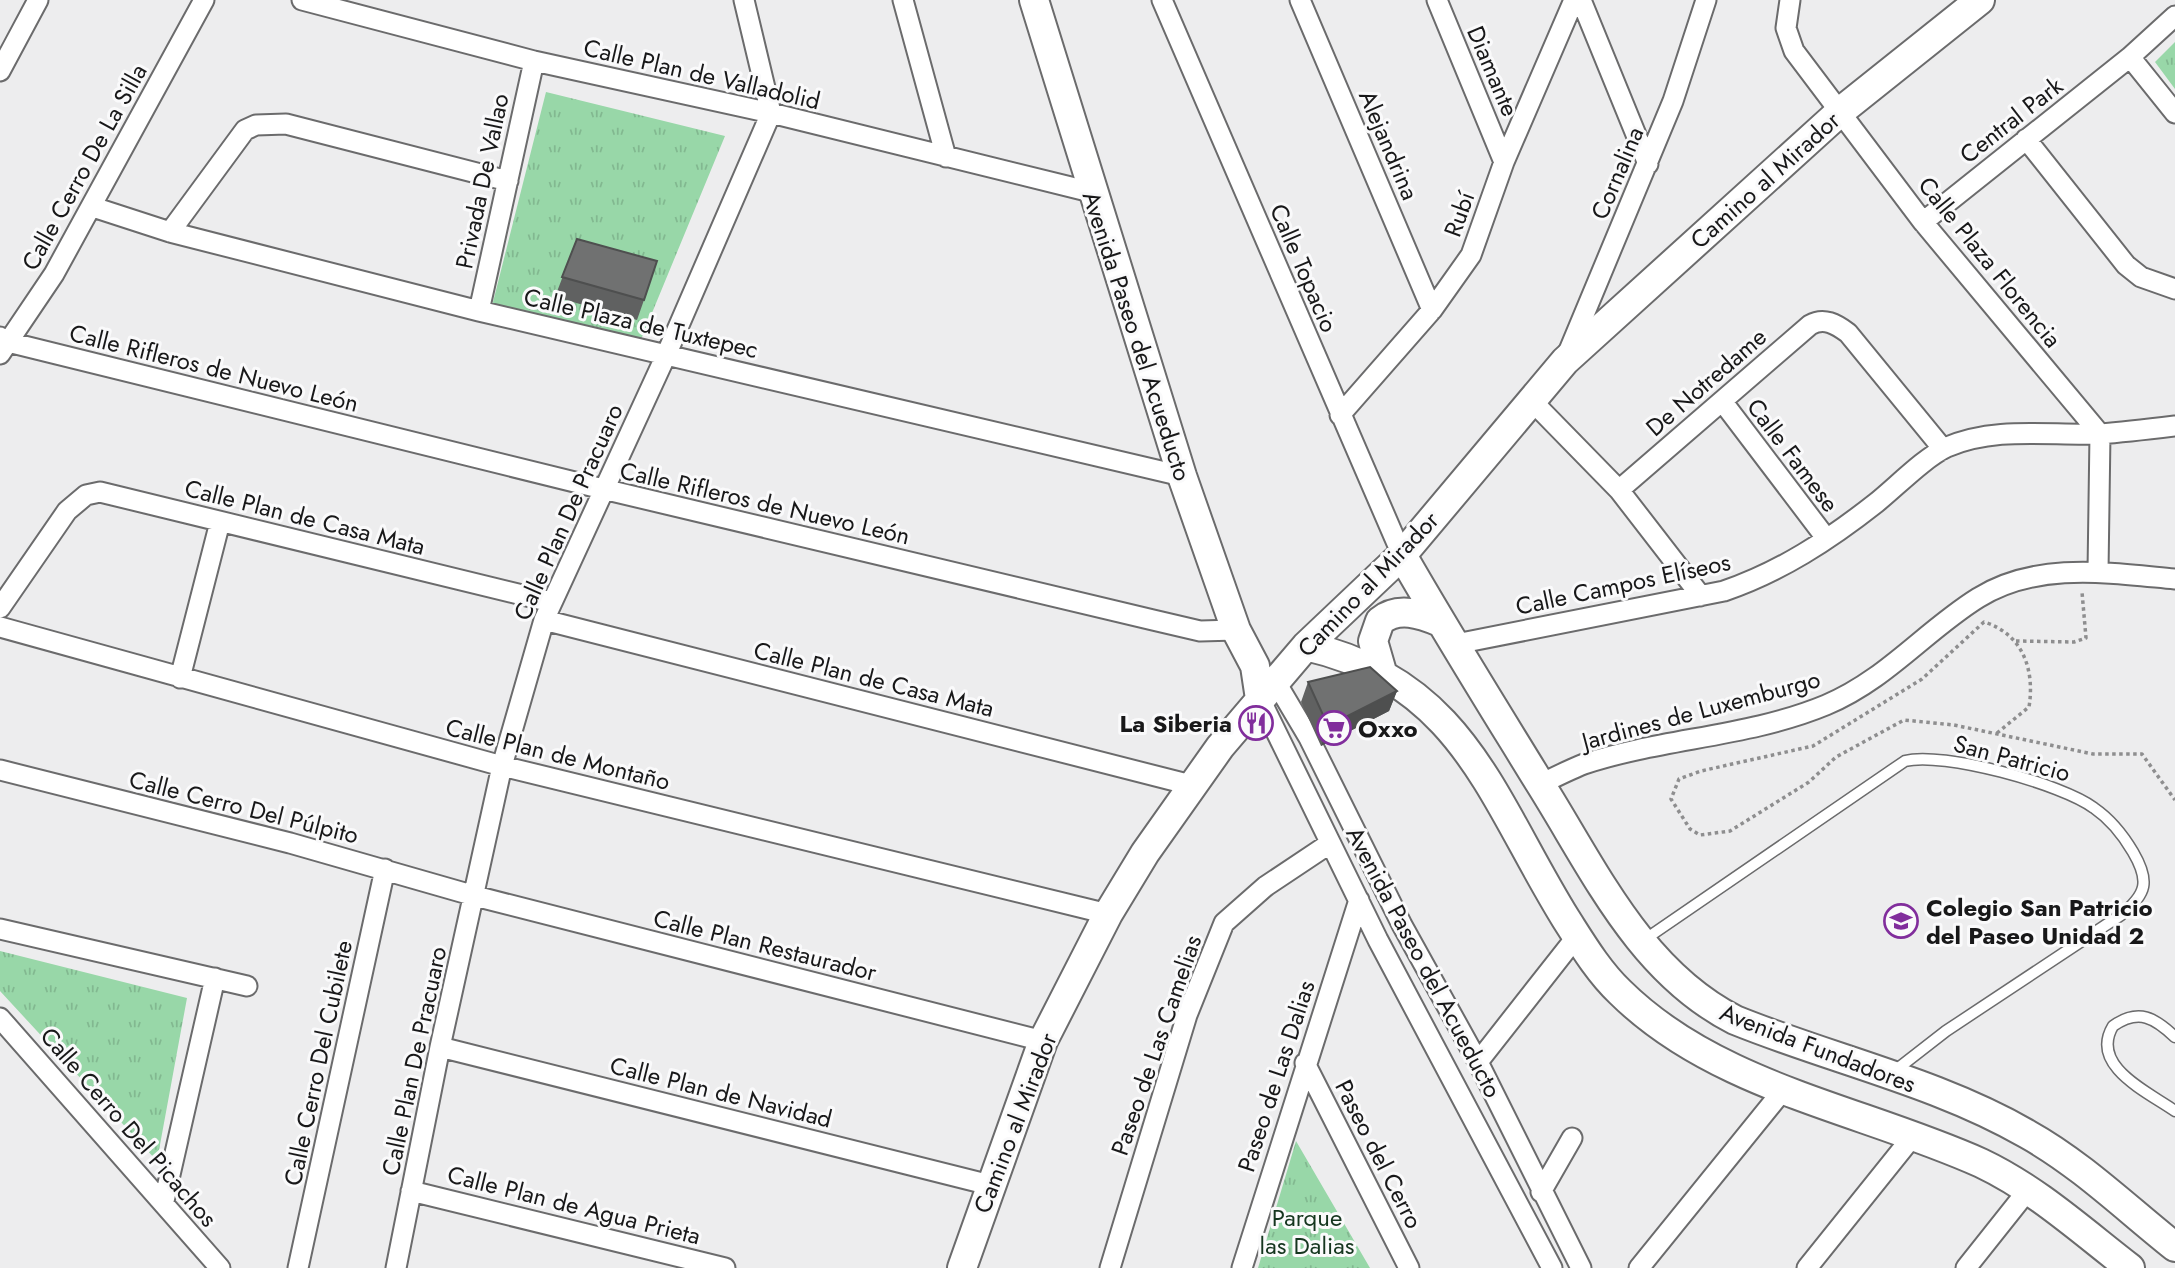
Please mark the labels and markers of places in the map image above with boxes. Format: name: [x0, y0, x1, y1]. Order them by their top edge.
restaurant icon: La Siberia: [1237, 704, 1275, 742]
place label: La Siberia: [1120, 706, 1232, 741]
supermarket icon: Oxxo: [1315, 709, 1353, 747]
place label: Oxxo: [1358, 711, 1418, 746]
place label: Colegio San Patricio del Paseo Unidad 2: [1926, 890, 2153, 953]
school or university icon: Colegio San Patricio del Paseo Unidad 2: [1882, 902, 1920, 940]

